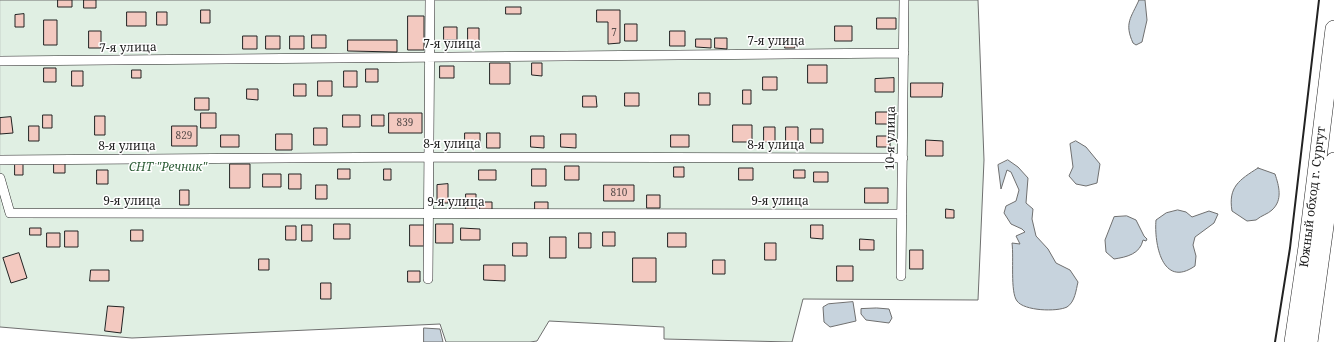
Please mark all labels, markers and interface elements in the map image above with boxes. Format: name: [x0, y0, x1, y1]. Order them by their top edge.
house number: 7: [611, 27, 617, 39]
street label: 7-я улица: [747, 35, 805, 49]
street label: 7-я улица: [423, 38, 481, 52]
street label: 7-я улица: [99, 40, 157, 56]
street label: 10-я улица: [883, 106, 899, 170]
house number: 839: [397, 117, 413, 129]
street label: Южный обход г. Сургут: [1297, 126, 1329, 268]
house number: 829: [176, 130, 192, 142]
street label: 8-я улица: [423, 138, 481, 152]
street label: 8-я улица: [747, 139, 805, 153]
street label: 8-я улица: [98, 140, 156, 154]
park label: СНТ "Речник": [129, 161, 207, 175]
house number: 810: [611, 187, 627, 199]
street label: 9-я улица: [103, 195, 161, 209]
street label: 9-я улица: [751, 195, 809, 209]
street label: 9-я улица: [427, 196, 485, 210]

